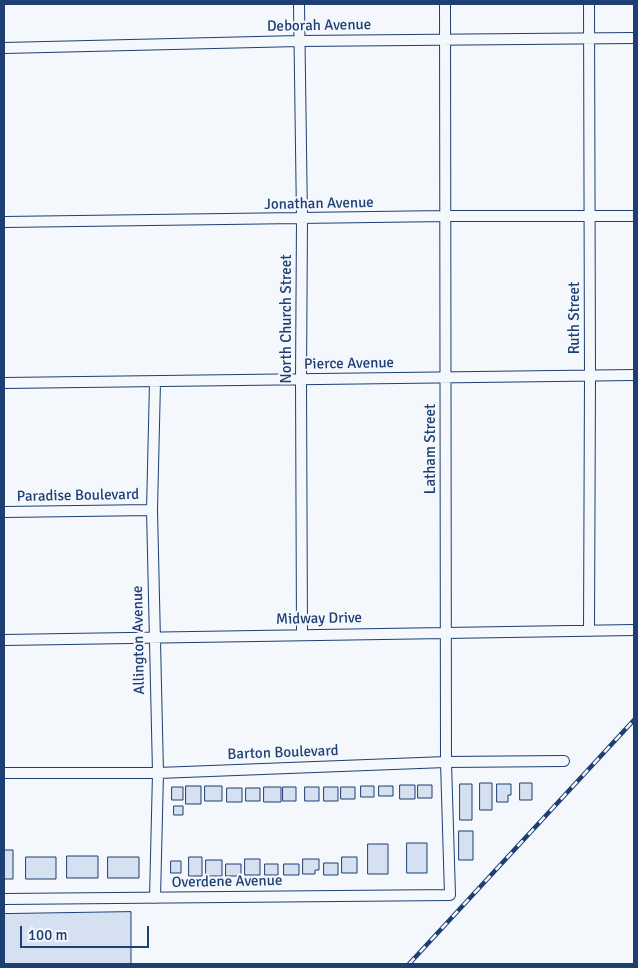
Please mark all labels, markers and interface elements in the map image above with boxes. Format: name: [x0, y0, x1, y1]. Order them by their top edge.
street label: Deborah Avenue: [267, 16, 371, 36]
street label: Jonathan Avenue: [264, 194, 374, 214]
street label: North Church Street: [278, 255, 296, 383]
street label: Ruth Street: [566, 282, 584, 354]
street label: Pierce Avenue: [304, 354, 394, 374]
street label: Latham Street: [422, 404, 440, 494]
street label: Paradise Boulevard: [17, 486, 139, 506]
street label: Allington Avenue: [129, 585, 149, 695]
street label: Midway Drive: [276, 609, 362, 629]
street label: Barton Boulevard: [227, 742, 339, 764]
street label: Overdene Avenue: [171, 872, 283, 892]
scale bar: [22, 916, 151, 948]
text: 100 m: [28, 926, 68, 944]

